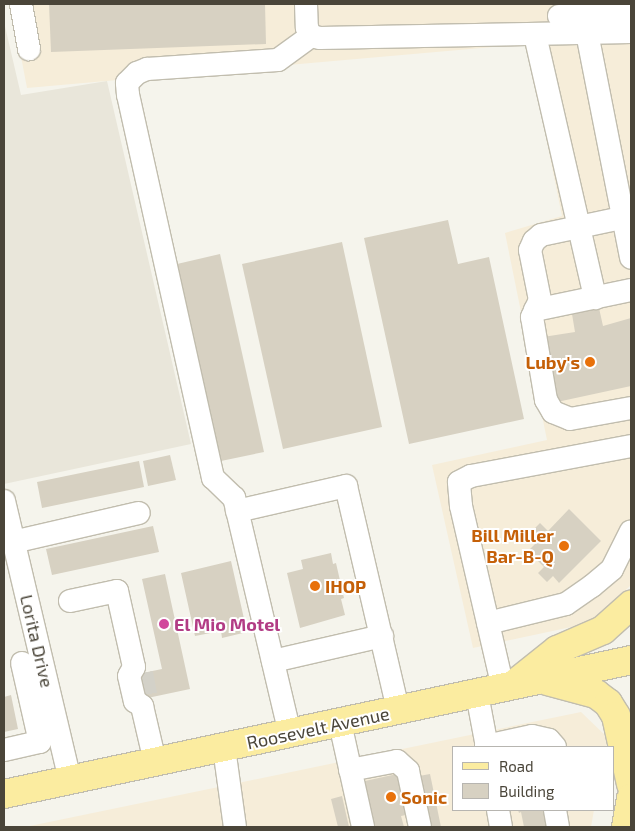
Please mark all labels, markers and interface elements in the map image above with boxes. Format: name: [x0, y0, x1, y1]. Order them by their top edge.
place label: Luby's: [526, 351, 580, 373]
marker: Luby's: [584, 356, 596, 368]
place label: Bill Miller Bar-B-Q: [471, 525, 554, 568]
marker: Bill Miller Bar-B-Q: [558, 540, 570, 552]
place label: IHOP: [325, 575, 366, 597]
marker: IHOP: [309, 580, 321, 592]
street label: Lorita Drive: [16, 592, 58, 690]
place label: El Mio Motel: [174, 613, 281, 635]
marker: El Mio Motel: [158, 618, 170, 630]
street label: Roosevelt Avenue: [244, 702, 392, 754]
legend: [452, 746, 615, 811]
text: Road: [499, 757, 534, 775]
text: Building: [499, 782, 554, 800]
place label: Sonic: [401, 786, 447, 808]
marker: Sonic: [385, 791, 397, 803]

